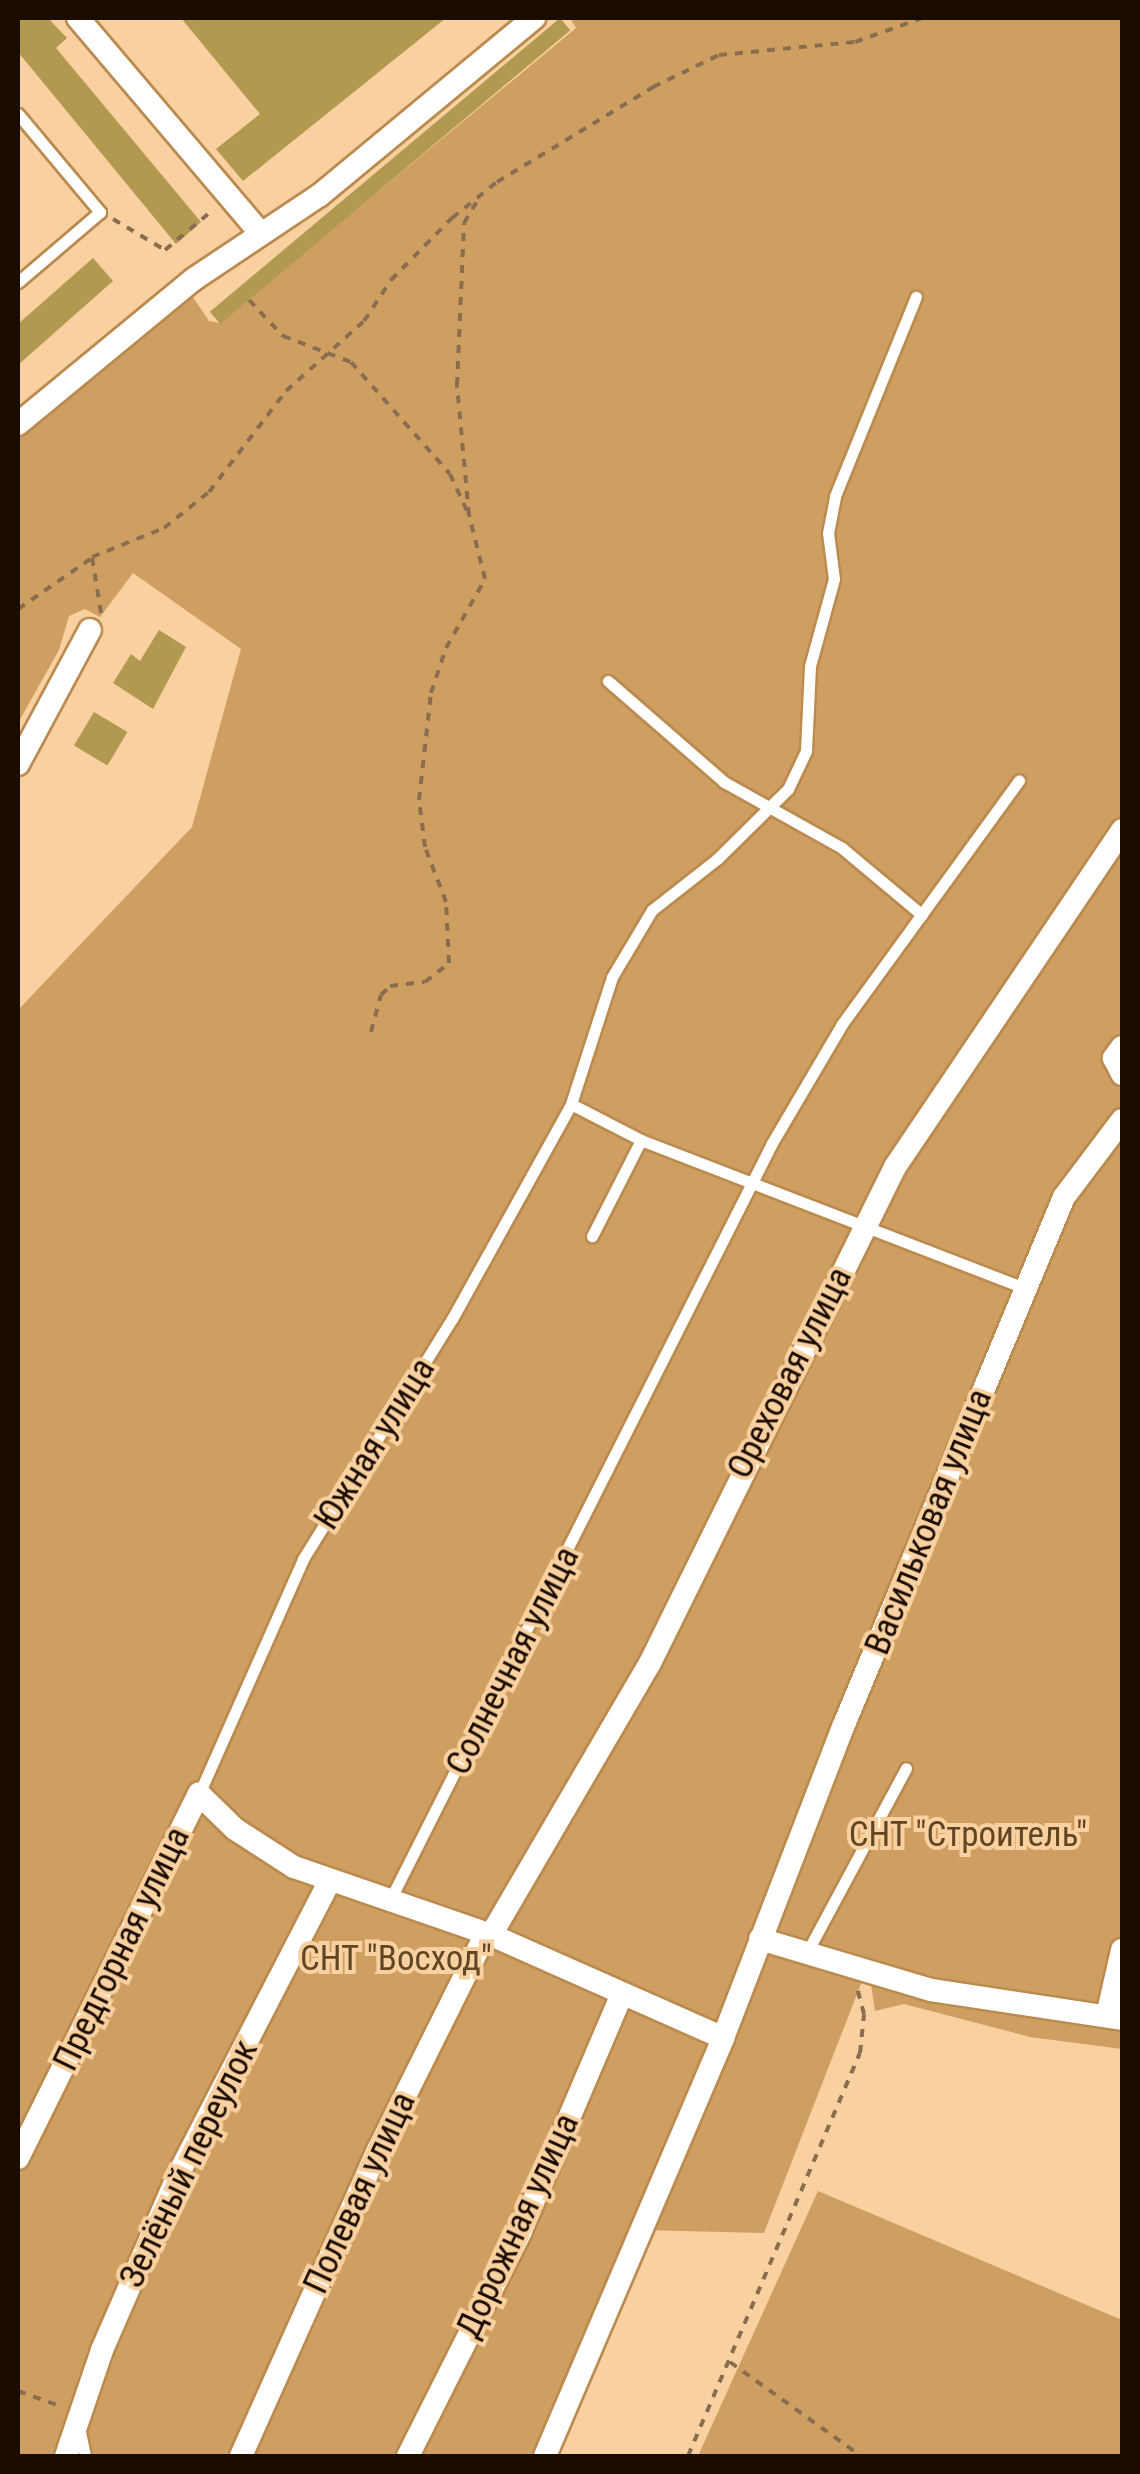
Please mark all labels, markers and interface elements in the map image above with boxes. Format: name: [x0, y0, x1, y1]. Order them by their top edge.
street label: Ореховая улица: [719, 1260, 861, 1486]
street label: Южная улица: [306, 1351, 444, 1537]
street label: Васильковая улица: [857, 1383, 1001, 1661]
street label: Солнечная улица: [437, 1540, 589, 1782]
park label: СНТ "Строитель": [848, 1814, 1088, 1856]
street label: Предгорная улица: [45, 1820, 199, 2078]
park label: СНТ "Восход": [300, 1938, 492, 1980]
street label: Зелёный переулок: [111, 2033, 267, 2295]
street label: Полевая улица: [295, 2086, 425, 2300]
street label: Дорожная улица: [448, 2107, 588, 2345]

